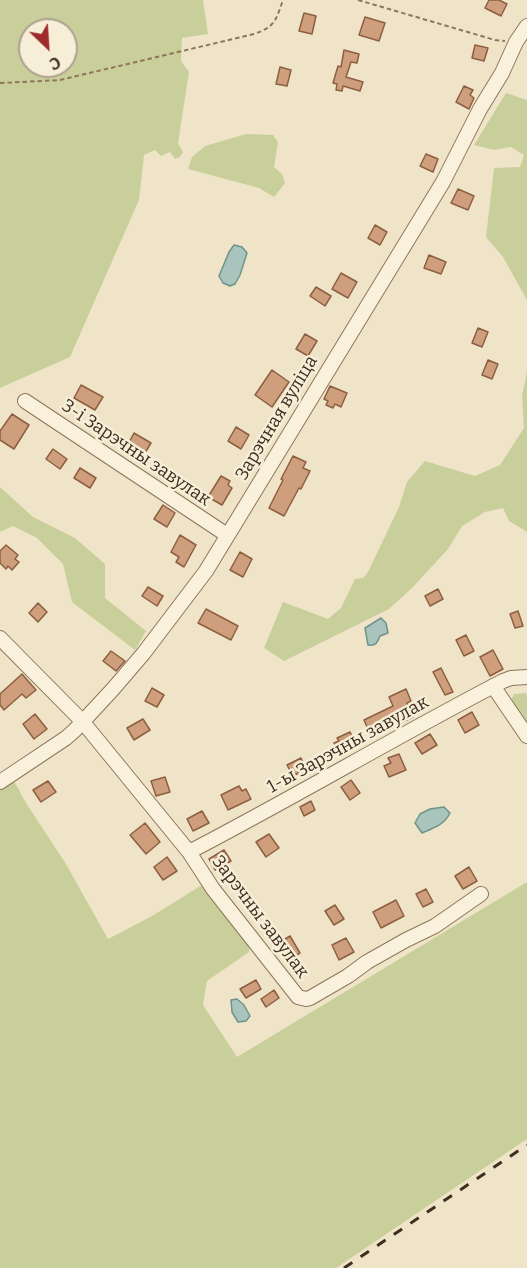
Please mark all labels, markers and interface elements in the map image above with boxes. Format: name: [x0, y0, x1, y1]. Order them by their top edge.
north arrow: [18, 18, 78, 78]
text: С: [46, 52, 64, 74]
street label: Зарэчная вуліца: [231, 352, 323, 484]
street label: 3-і Зарэчны завулак: [57, 395, 215, 511]
street label: 1-ы Зарэчны завулак: [263, 692, 433, 798]
street label: Зарэчны завулак: [207, 851, 313, 983]

